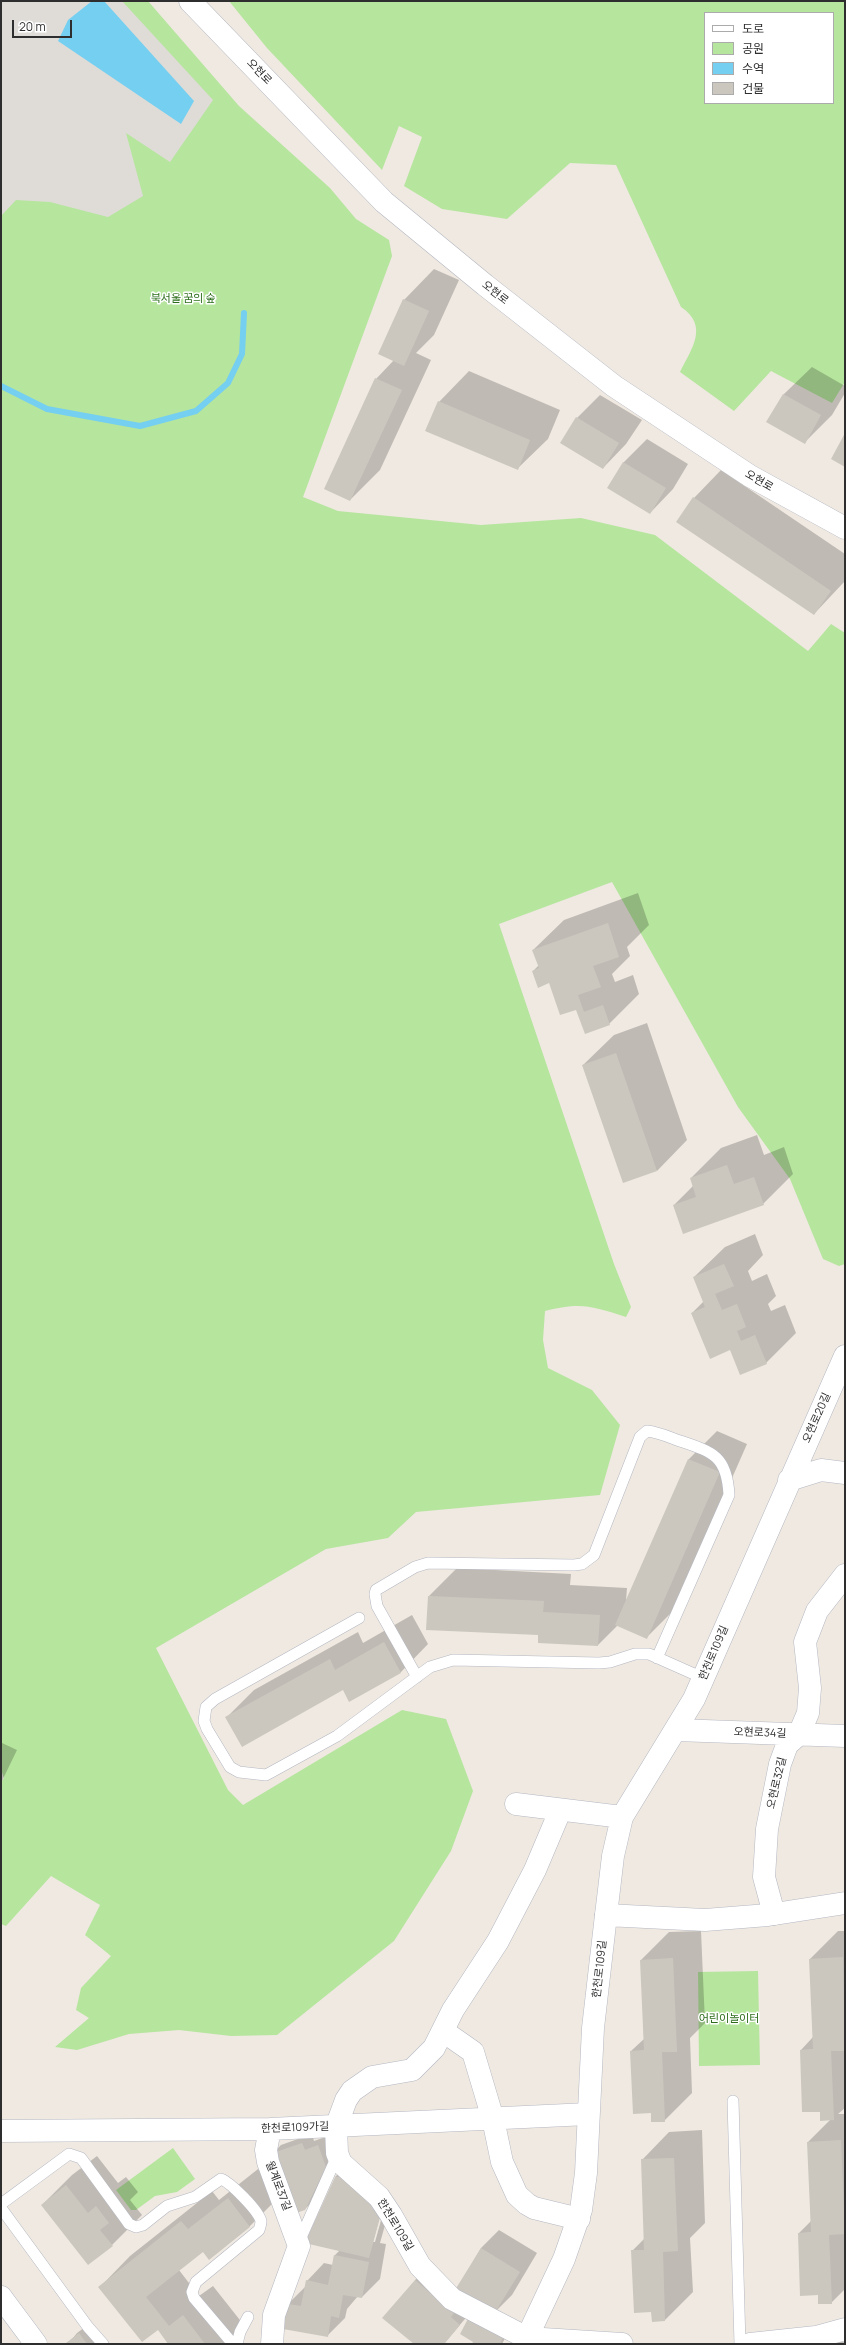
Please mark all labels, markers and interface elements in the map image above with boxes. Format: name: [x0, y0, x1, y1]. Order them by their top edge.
scale bar: [14, 12, 74, 38]
legend: [704, 12, 834, 104]
text: 20 m: [19, 18, 46, 35]
text: 도로: [742, 20, 764, 37]
text: 공원: [742, 40, 764, 57]
street label: 오현로: [244, 56, 274, 88]
text: 수역: [742, 60, 764, 77]
text: 건물: [742, 80, 764, 97]
street label: 오현로: [479, 278, 511, 308]
park label: 북서울 꿈의 숲: [150, 292, 216, 306]
street label: 오현로: [743, 468, 775, 494]
street label: 오현로20길: [800, 1391, 834, 1445]
street label: 한천로109길: [697, 1624, 731, 1682]
street label: 오현로34길: [733, 1725, 787, 1741]
street label: 오현로32길: [765, 1756, 789, 1810]
street label: 한천로109길: [590, 1939, 610, 1999]
park label: 어린이놀이터: [699, 2012, 759, 2026]
street label: 한천로109가길: [261, 2120, 329, 2136]
street label: 월계로37길: [263, 2159, 293, 2213]
street label: 한천로109길: [374, 2197, 416, 2253]

